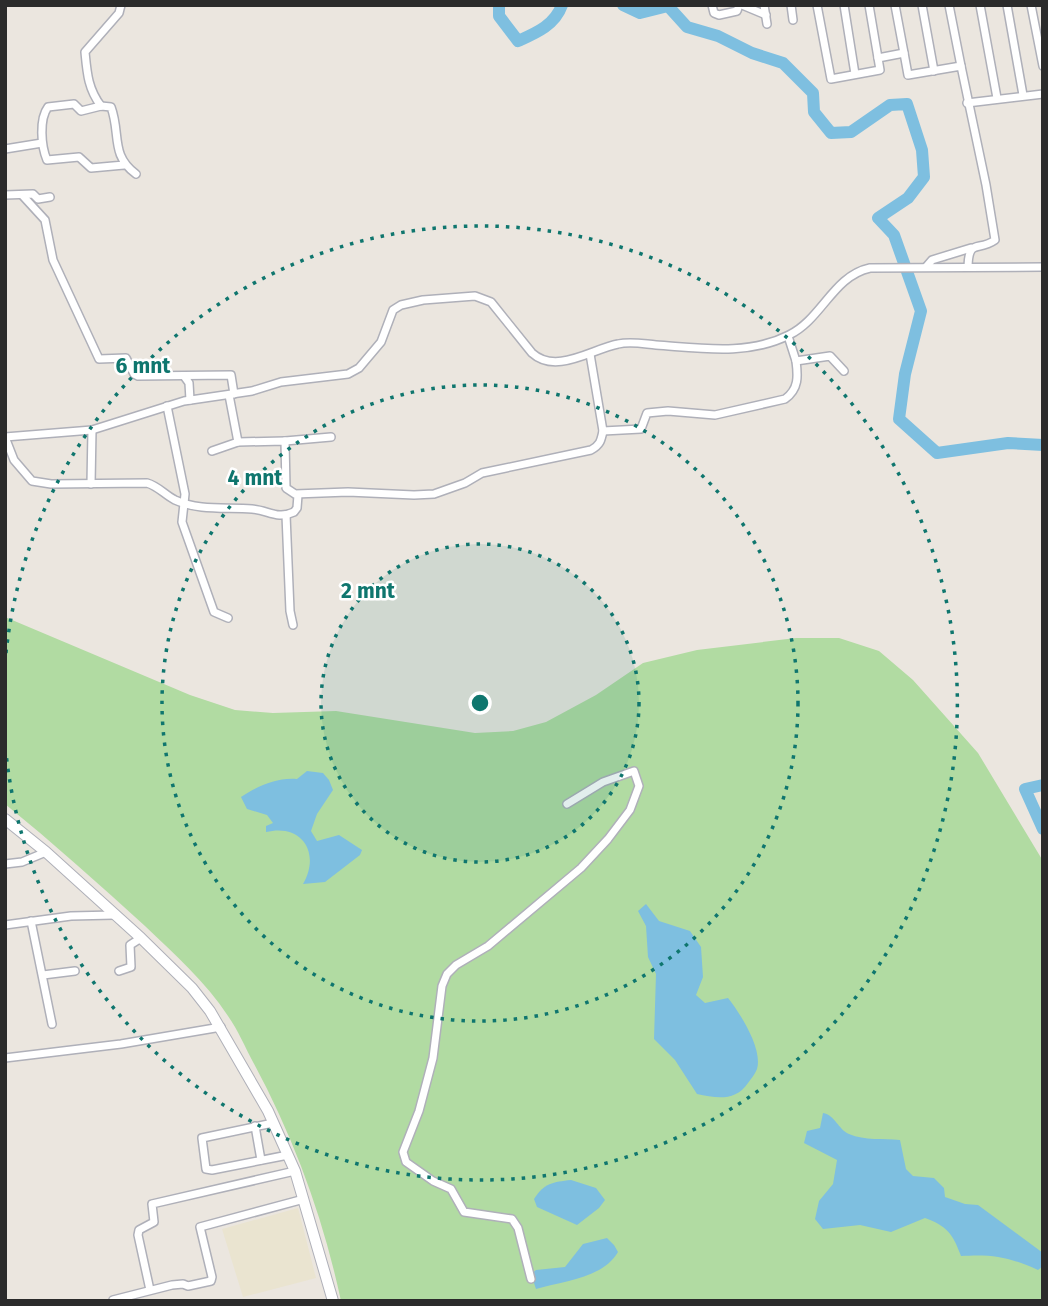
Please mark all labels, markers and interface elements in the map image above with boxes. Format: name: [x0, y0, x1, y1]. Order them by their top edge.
text: 6 mnt: [116, 353, 171, 379]
text: 4 mnt: [228, 465, 283, 491]
text: 2 mnt: [341, 578, 396, 604]
centre of rings: [468, 691, 492, 715]

